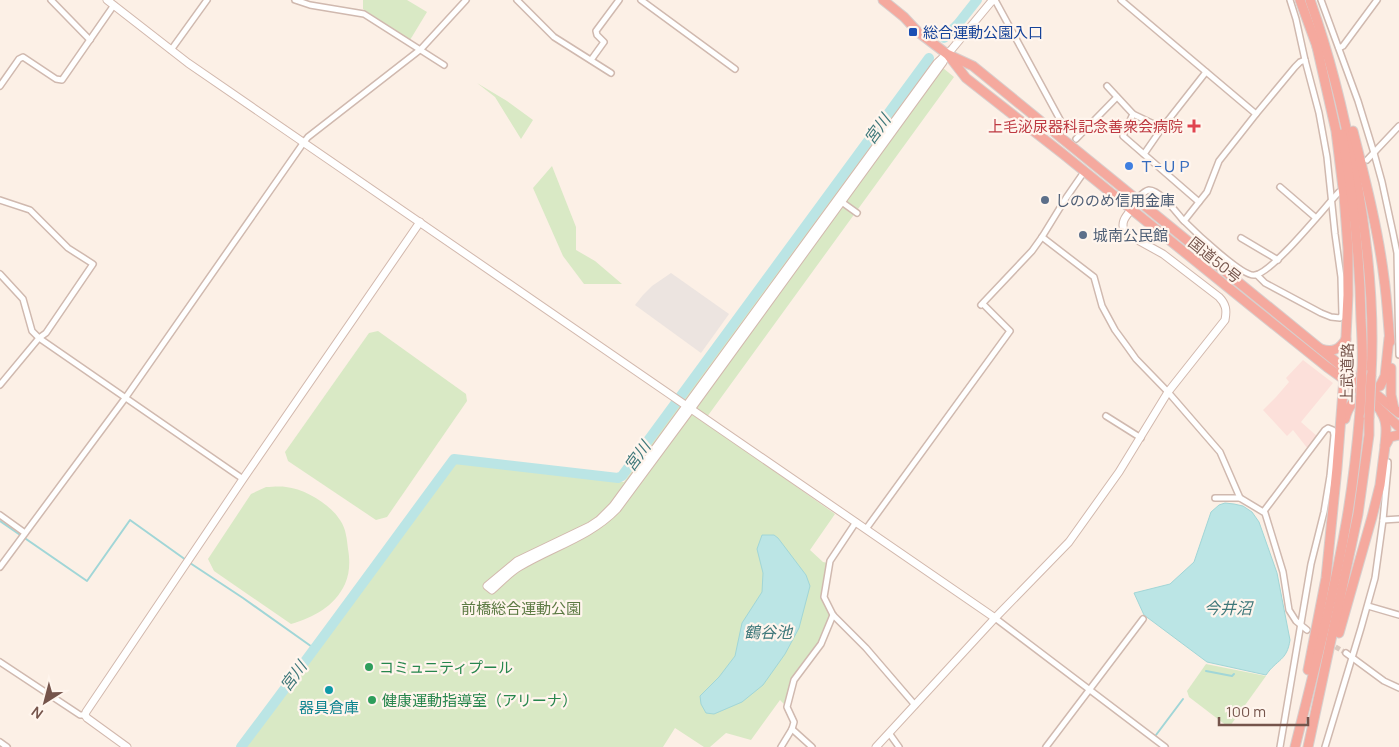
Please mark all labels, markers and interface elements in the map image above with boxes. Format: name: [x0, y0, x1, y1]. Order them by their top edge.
place label: 総合運動公園入口: [923, 22, 1043, 43]
marker: 総合運動公園入口: [907, 26, 919, 38]
water label: 宮川: [859, 108, 896, 148]
place label: 上毛泌尿器科記念善衆会病院: [988, 116, 1183, 137]
marker: 上毛泌尿器科記念善衆会病院: [1187, 119, 1201, 133]
place label: Ｔ−ＵＰ: [1139, 156, 1192, 177]
marker: Ｔ−ＵＰ: [1123, 160, 1135, 172]
place label: しののめ信用金庫: [1055, 190, 1175, 211]
marker: しののめ信用金庫: [1039, 194, 1051, 206]
place label: 城南公民館: [1093, 225, 1168, 246]
marker: 城南公民館: [1077, 229, 1089, 241]
street label: 国道50号: [1184, 232, 1246, 288]
street label: 上武道路: [1336, 343, 1358, 403]
water label: 宮川: [619, 435, 656, 475]
water label: 今井沼: [1204, 597, 1254, 619]
park label: 前橋総合運動公園: [461, 598, 581, 619]
water label: 鶴谷池: [744, 621, 794, 643]
water label: 宮川: [275, 655, 313, 695]
place label: コミュニティプール: [379, 657, 513, 678]
marker: コミュニティプール: [363, 661, 375, 673]
north arrow: [20, 677, 70, 727]
marker: 器具倉庫: [323, 684, 335, 696]
place label: 健康運動指導室（アリーナ）: [382, 690, 577, 711]
marker: 健康運動指導室（アリーナ）: [366, 694, 378, 706]
scale bar: [1219, 694, 1308, 726]
place label: 器具倉庫: [299, 697, 359, 718]
text: 100 m: [1226, 701, 1266, 722]
text: N: [27, 702, 47, 724]

